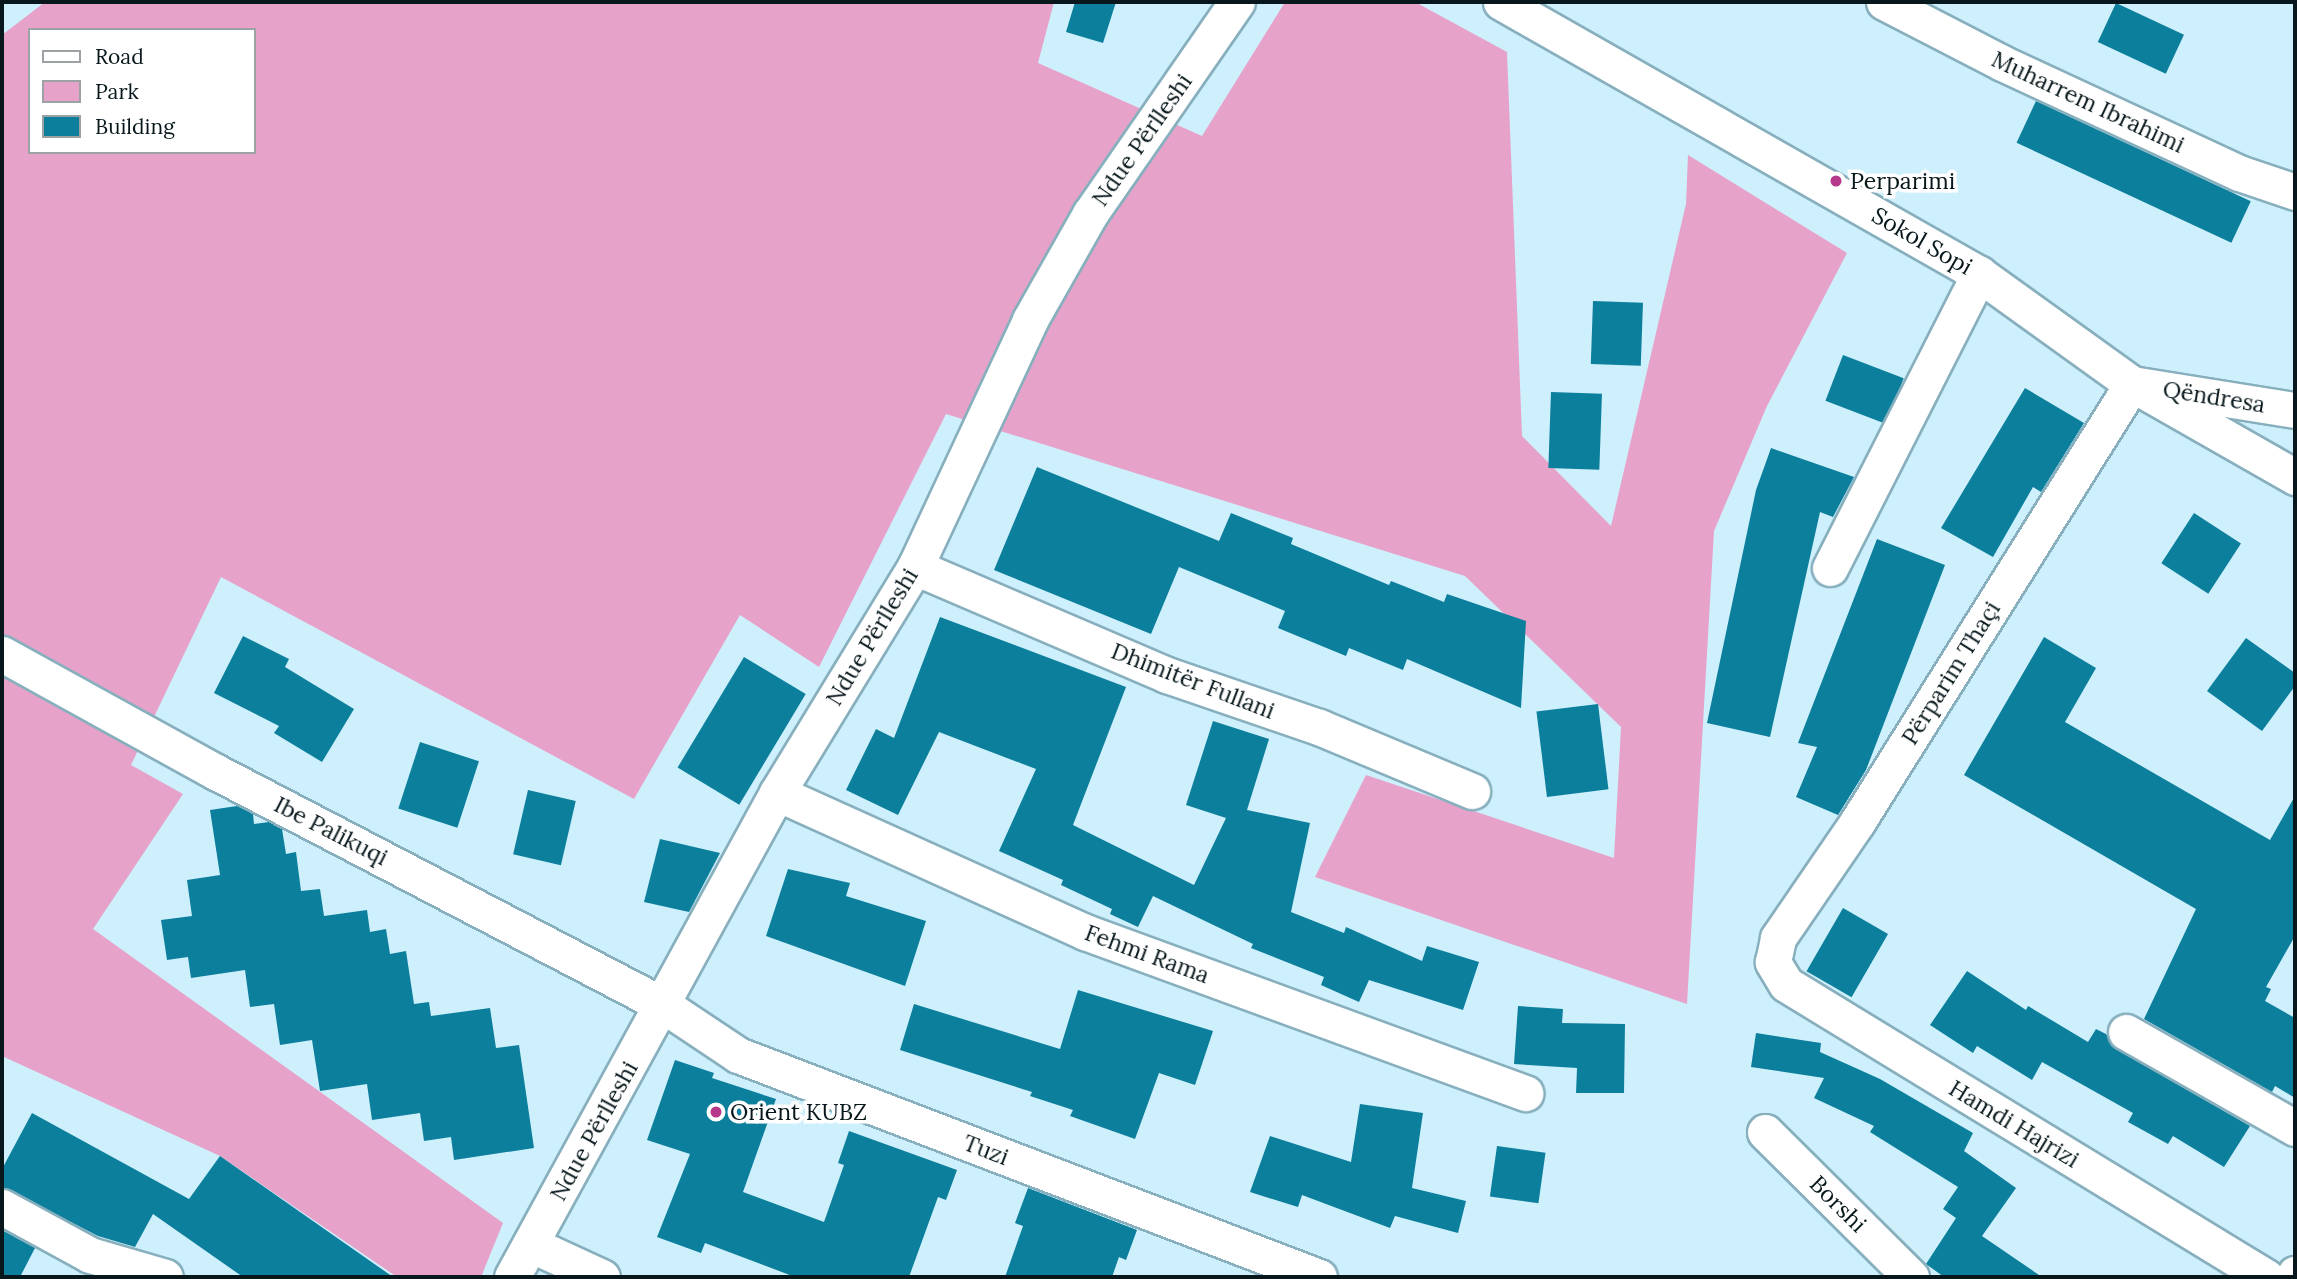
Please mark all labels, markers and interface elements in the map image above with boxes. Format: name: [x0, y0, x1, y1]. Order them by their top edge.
legend: [28, 28, 256, 154]
text: Road: [95, 43, 144, 70]
street label: Muharrem Ibrahimi: [1987, 45, 2189, 159]
street label: Ndue Përlleshi: [1086, 69, 1198, 211]
text: Park: [95, 78, 139, 105]
text: Building: [95, 113, 175, 140]
place label: Perparimi: [1850, 167, 1955, 195]
marker: Perparimi: [1828, 173, 1844, 189]
street label: Sokol Sopi: [1867, 201, 1977, 281]
street label: Qëndresa: [2161, 375, 2267, 419]
street label: Ndue Përlleshi: [820, 563, 924, 711]
street label: Përparim Thaçi: [1896, 596, 2006, 750]
street label: Dhimitër Fullani: [1107, 637, 1279, 725]
street label: Ibe Palikuqi: [270, 791, 392, 871]
street label: Fehmi Rama: [1081, 919, 1213, 989]
street label: Ndue Përlleshi: [544, 1056, 644, 1206]
street label: Hamdi Hajrizi: [1944, 1074, 2084, 1174]
place label: Orient KUBZ: [730, 1098, 867, 1126]
marker: Orient KUBZ: [708, 1104, 724, 1120]
street label: Tuzi: [959, 1129, 1013, 1171]
street label: Borshi: [1804, 1170, 1872, 1238]

